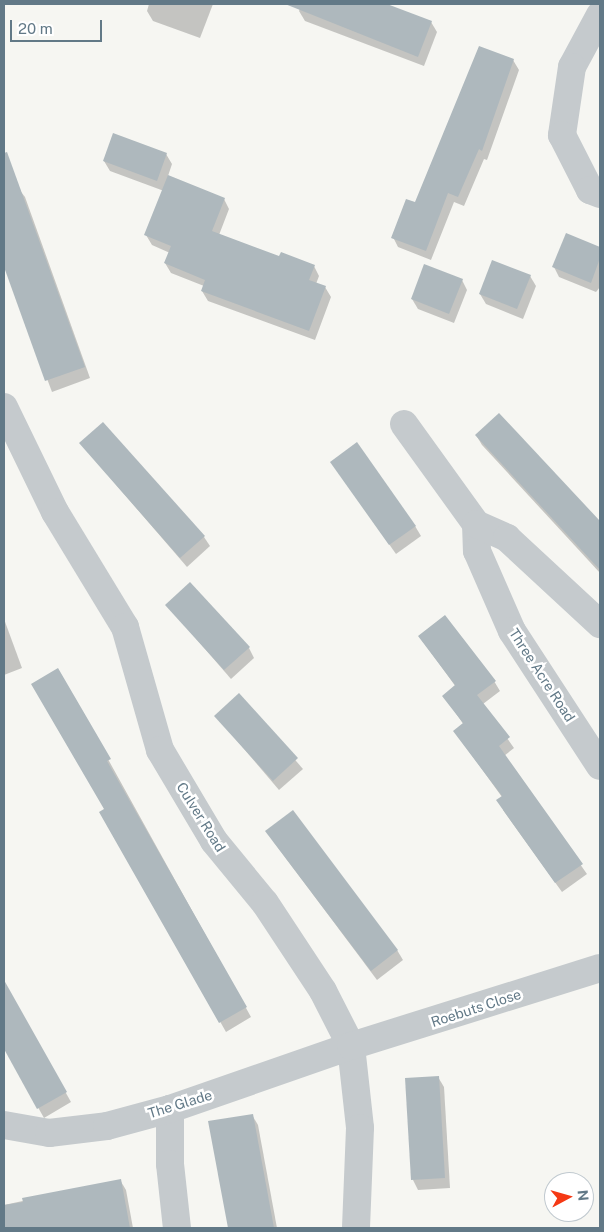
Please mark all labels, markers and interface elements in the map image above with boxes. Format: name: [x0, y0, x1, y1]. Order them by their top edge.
scale bar: [12, 10, 105, 42]
text: 20 m: [18, 20, 53, 37]
street label: Three Acre Road: [506, 625, 578, 725]
street label: Culver Road: [173, 779, 229, 855]
street label: Roebuts Close: [429, 986, 523, 1030]
street label: The Glade: [146, 1086, 214, 1122]
north arrow: [544, 1172, 594, 1222]
text: N: [574, 1189, 591, 1202]

